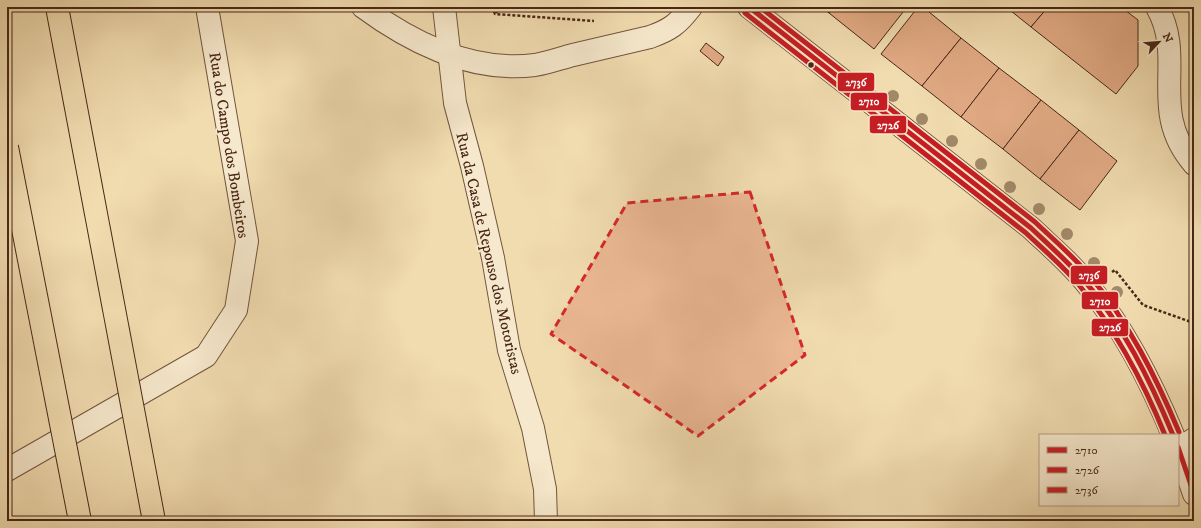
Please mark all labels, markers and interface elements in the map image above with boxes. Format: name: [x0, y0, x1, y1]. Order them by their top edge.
north arrow: [1139, 22, 1179, 62]
text: N: [1159, 31, 1175, 45]
street label: Rua do Campo dos Bombeiros: [204, 51, 254, 240]
unlabelled marker: [806, 60, 816, 70]
line badge: 2736: [837, 72, 875, 92]
text: 2736: [846, 76, 868, 90]
line badge: 2710: [850, 92, 888, 111]
text: 2710: [859, 95, 880, 109]
line badge: 2726: [869, 115, 907, 134]
text: 2726: [877, 119, 900, 133]
street label: Rua da Casa de Repouso dos Motoristas: [451, 130, 527, 376]
line badge: 2736: [1070, 265, 1108, 285]
text: 2736: [1079, 269, 1101, 283]
line badge: 2710: [1081, 291, 1119, 310]
text: 2710: [1090, 295, 1111, 309]
line badge: 2726: [1091, 318, 1129, 337]
text: 2726: [1099, 321, 1122, 335]
legend: [1039, 434, 1179, 506]
text: 2710: [1075, 443, 1098, 458]
text: 2726: [1075, 463, 1100, 478]
text: 2736: [1075, 483, 1098, 498]

